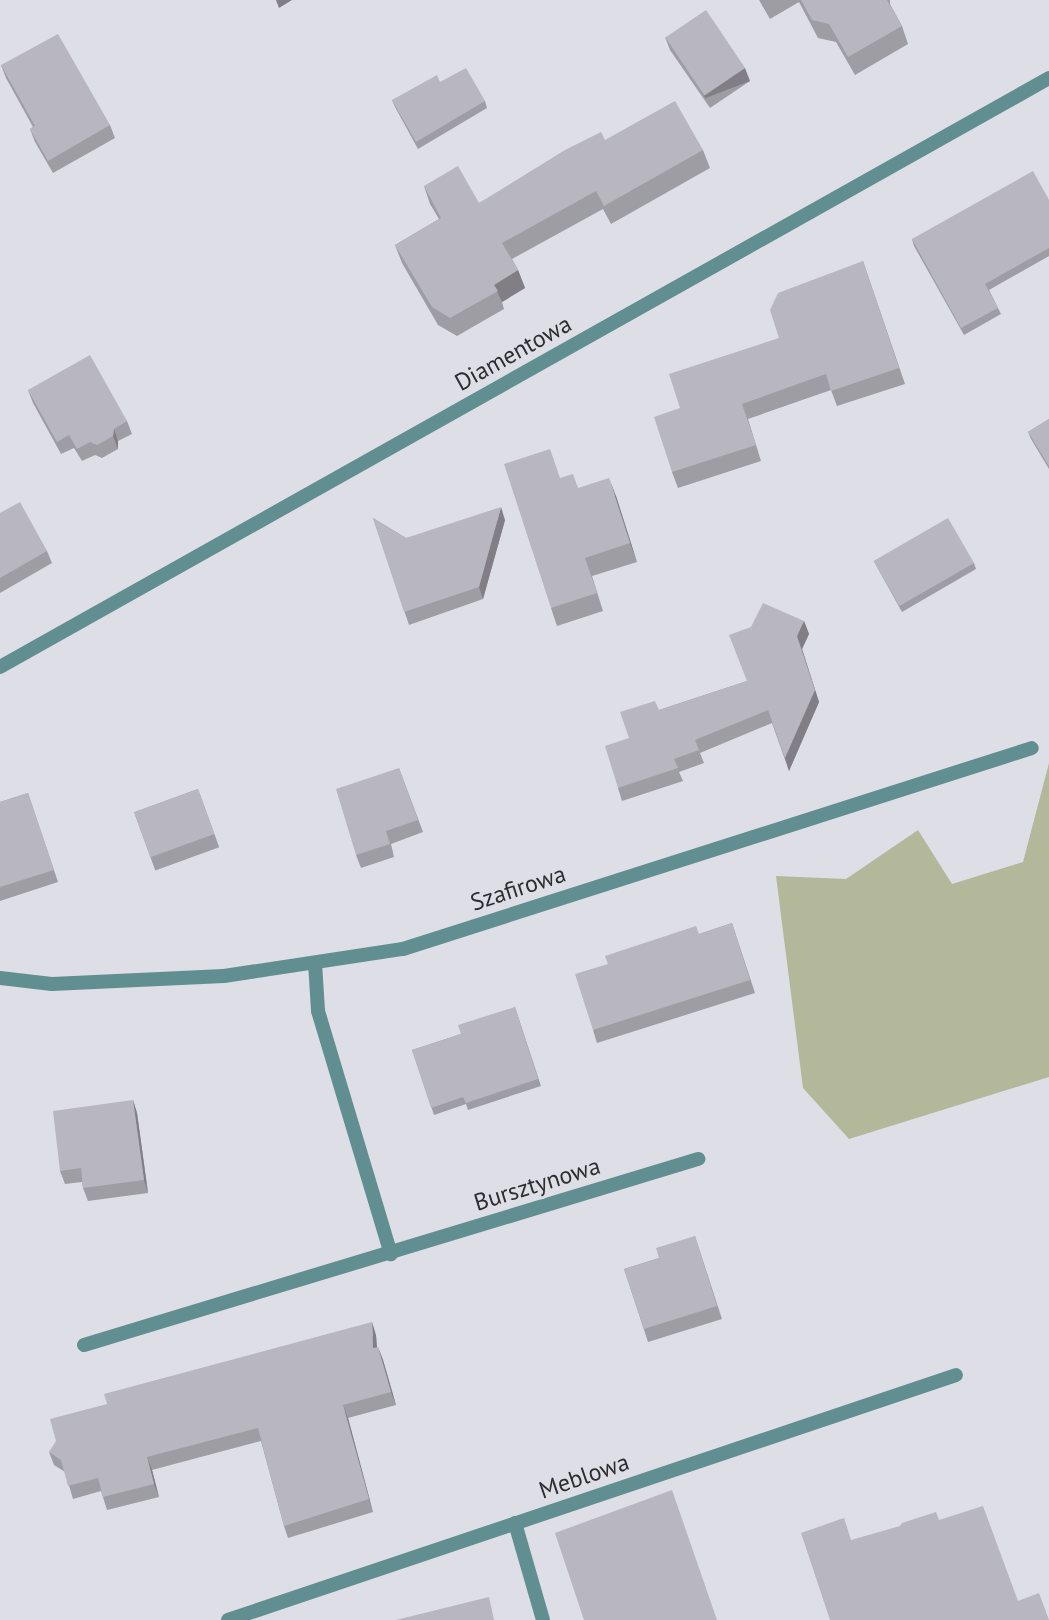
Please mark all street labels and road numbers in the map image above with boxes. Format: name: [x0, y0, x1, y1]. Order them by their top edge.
street label: Diamentowa: [450, 309, 576, 397]
street label: Szafirowa: [467, 859, 569, 917]
street label: Bursztynowa: [470, 1151, 604, 1217]
street label: Meblowa: [535, 1447, 633, 1505]

